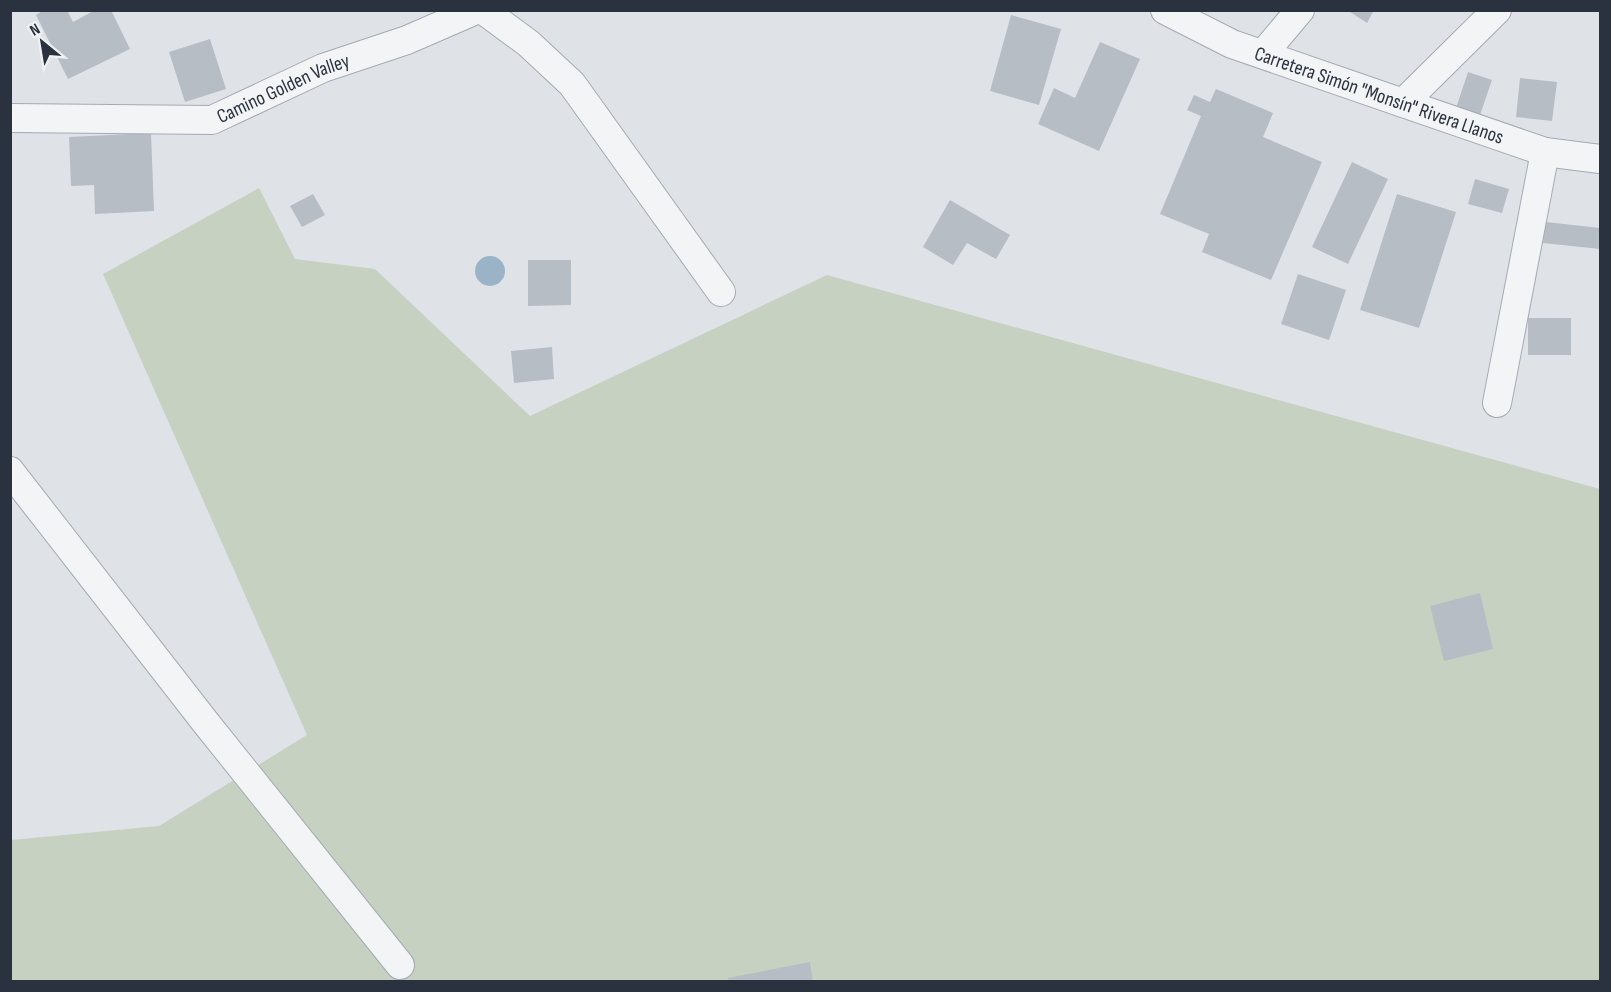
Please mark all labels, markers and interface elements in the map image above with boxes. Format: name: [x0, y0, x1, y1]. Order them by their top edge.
north arrow: [12, 12, 72, 72]
text: N: [27, 20, 44, 41]
street label: Carretera Simón "Monsín" Rivera Llanos: [1251, 42, 1507, 150]
street label: Camino Golden Valley: [213, 49, 353, 129]

